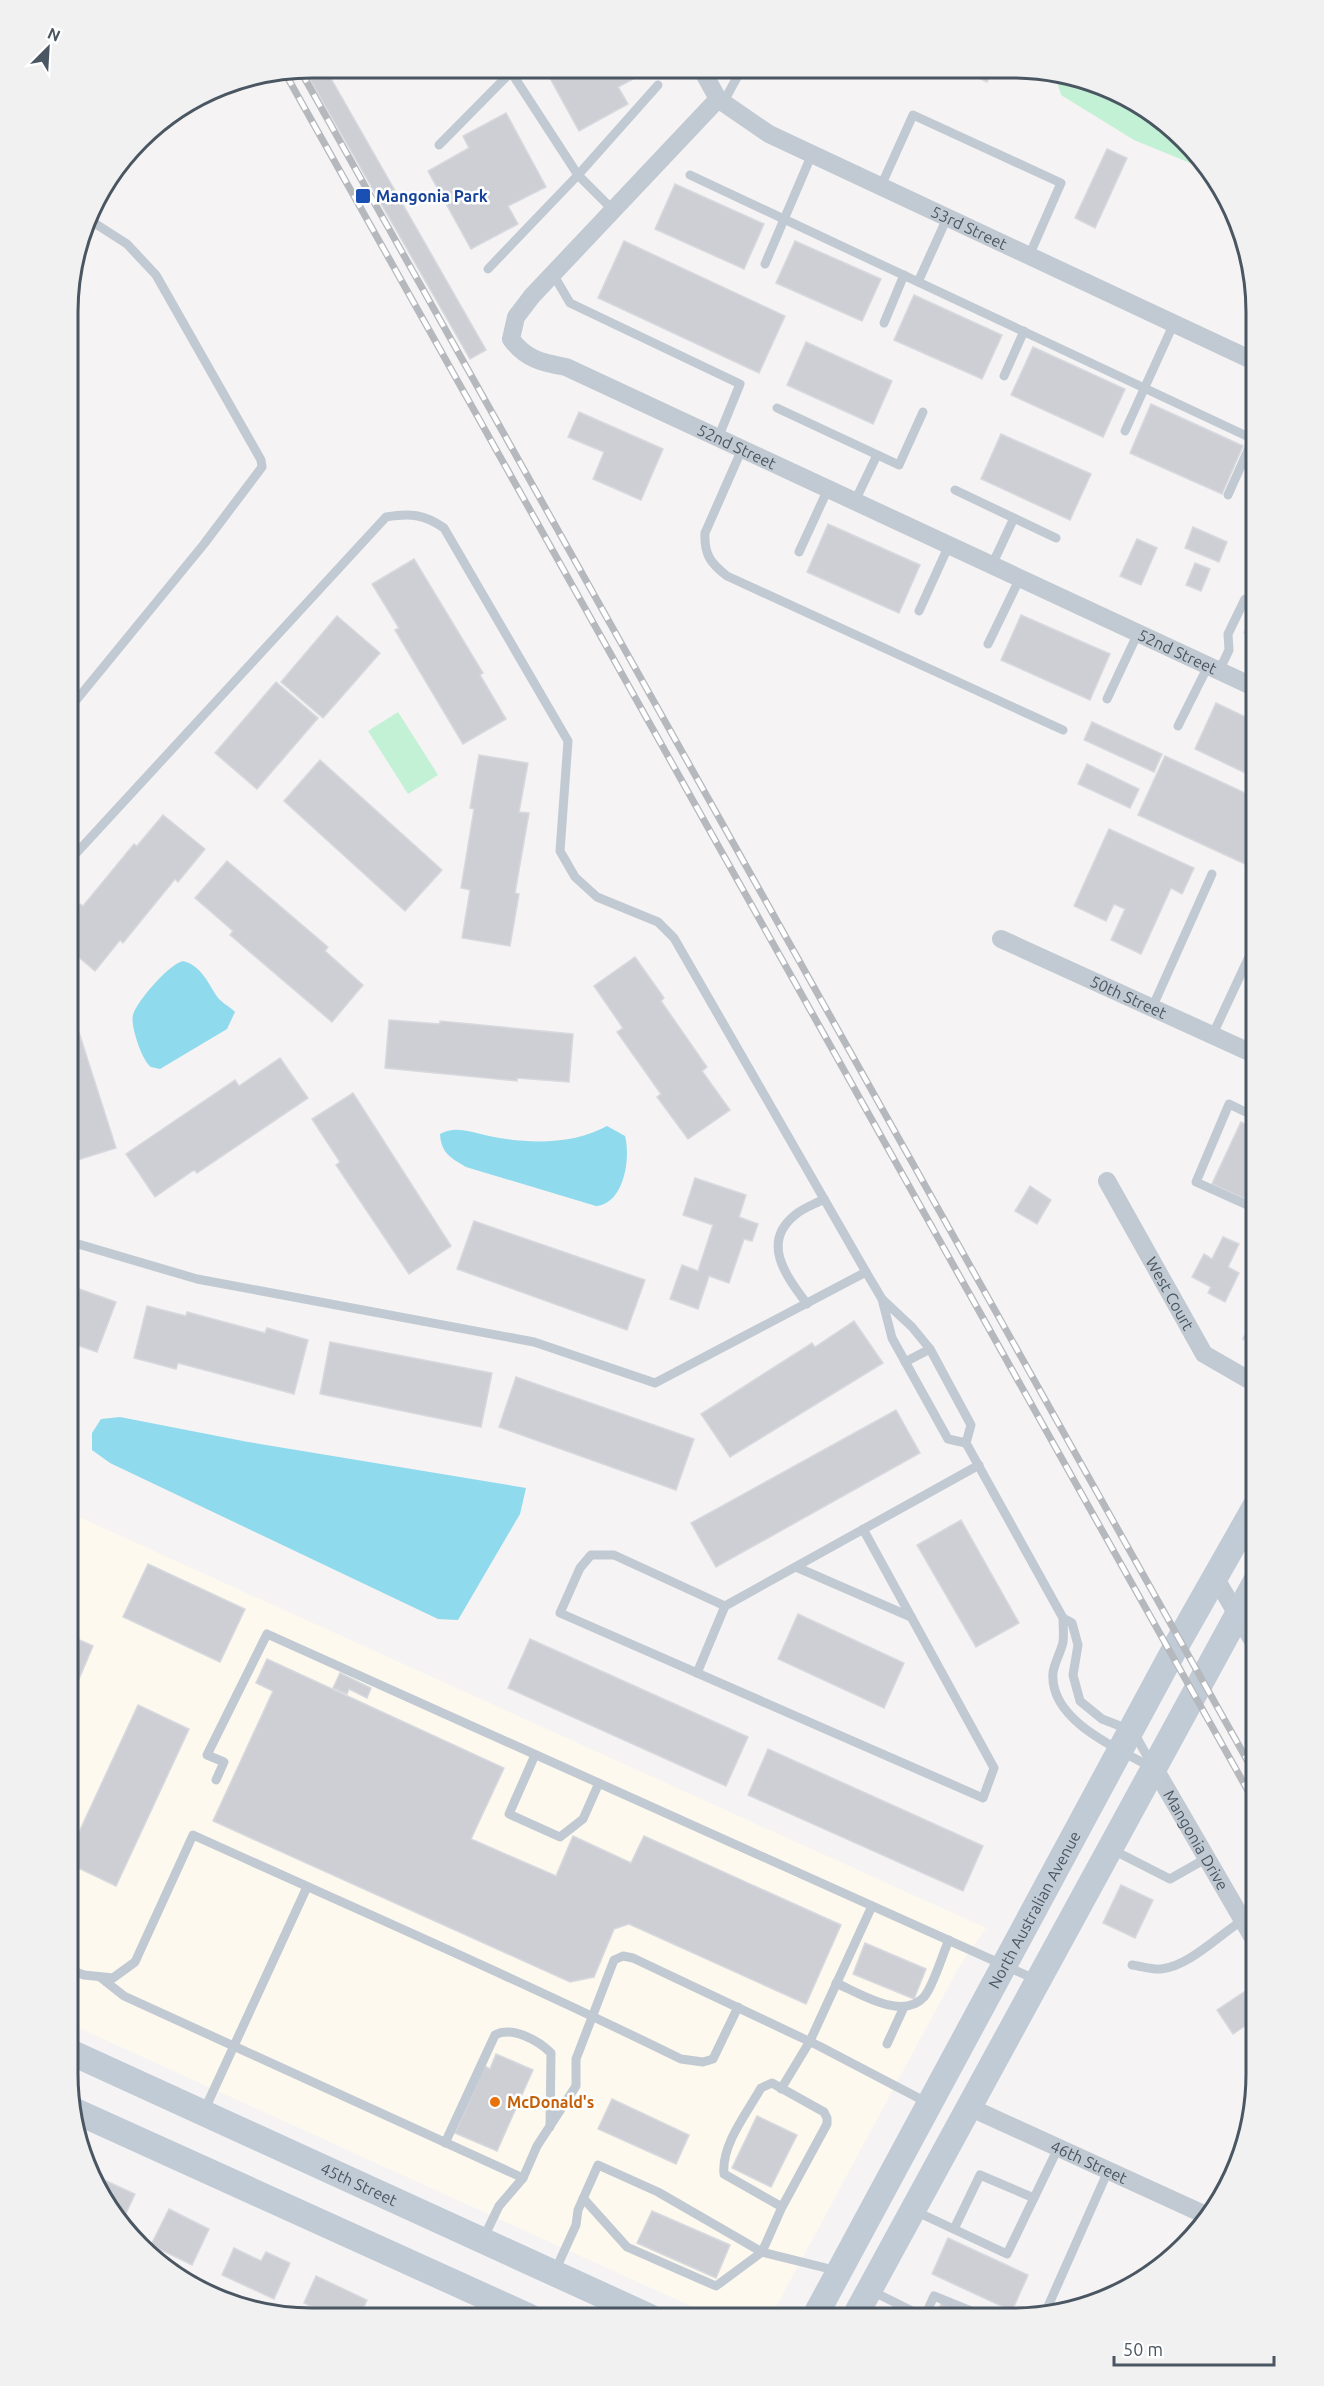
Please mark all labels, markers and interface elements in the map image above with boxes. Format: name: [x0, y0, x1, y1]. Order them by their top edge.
north arrow: [18, 18, 78, 78]
text: N: [45, 24, 63, 45]
marker: Mangonia Park: [354, 187, 372, 205]
place label: Mangonia Park: [376, 187, 488, 205]
street label: 53rd Street: [928, 202, 1011, 254]
street label: 52nd Street: [695, 420, 780, 473]
street label: 52nd Street: [1135, 625, 1220, 678]
street label: 50th Street: [1087, 972, 1170, 1022]
street label: West Court: [1142, 1254, 1198, 1334]
street label: Mangonia Drive: [1160, 1787, 1232, 1893]
street label: North Australian Avenue: [984, 1828, 1084, 1991]
place label: McDonald's: [507, 2093, 594, 2111]
marker: McDonald's: [488, 2095, 502, 2109]
street label: 46th Street: [1048, 2137, 1131, 2187]
street label: 45th Street: [318, 2159, 401, 2210]
scale bar: [1114, 2329, 1274, 2367]
text: 50 m: [1123, 2339, 1163, 2359]

